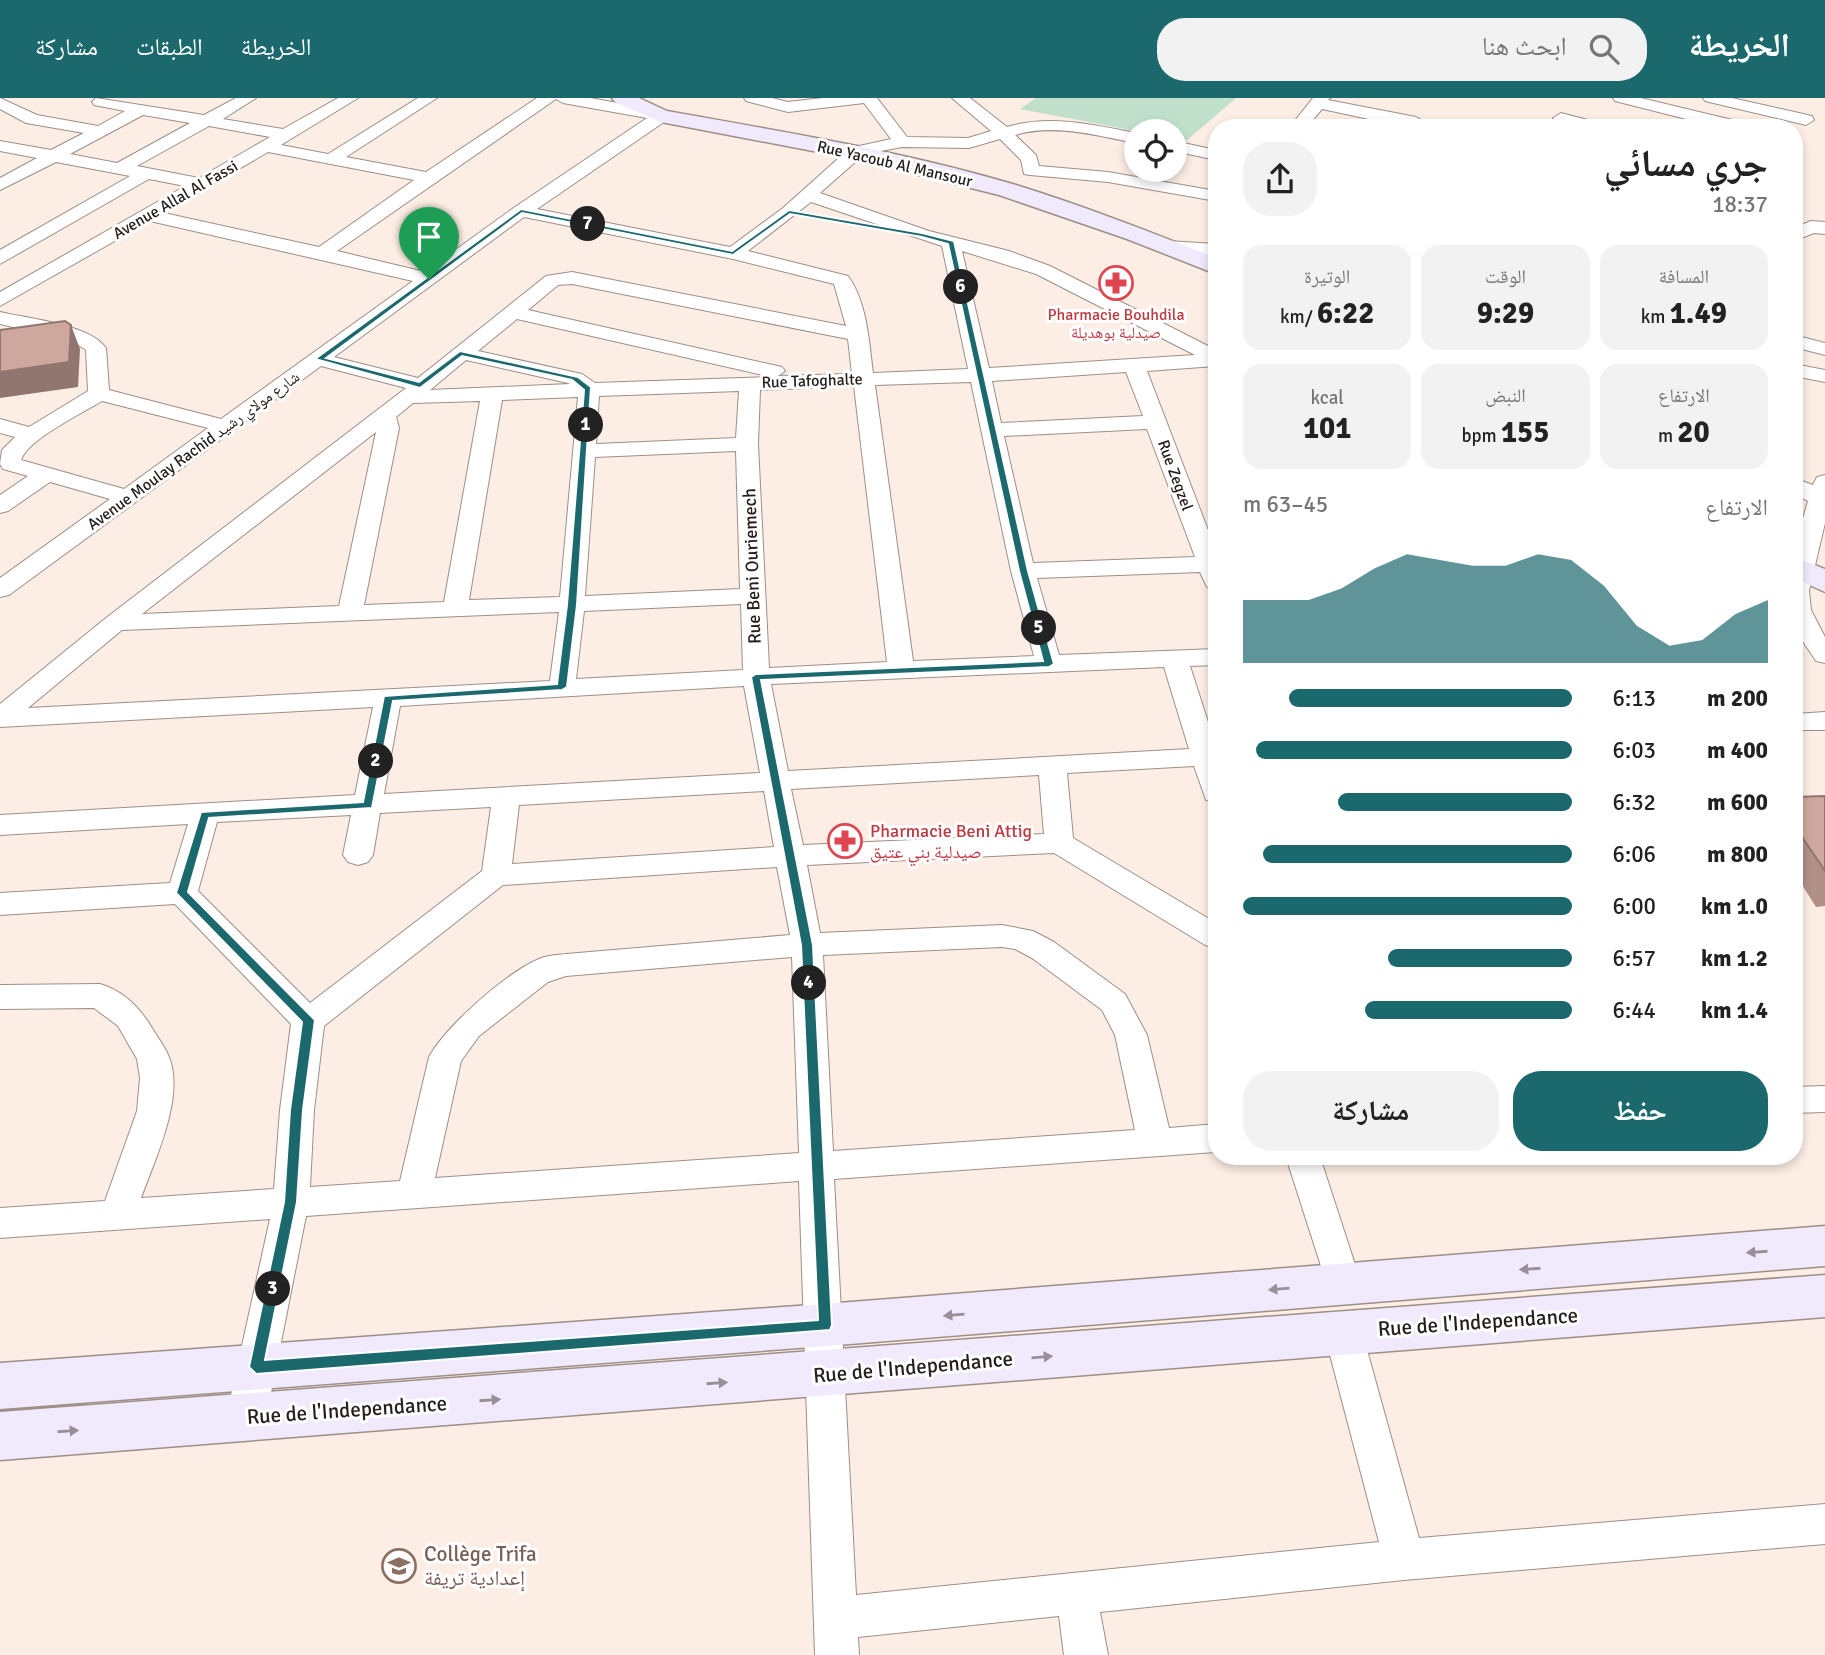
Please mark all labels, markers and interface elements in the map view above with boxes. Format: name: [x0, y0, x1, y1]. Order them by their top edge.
search box: [1157, 18, 1647, 81]
text: الخريطة: [1689, 25, 1790, 66]
icon: search: [1585, 30, 1623, 68]
text: ابحث هنا: [1482, 31, 1567, 63]
text: مشاركة: [35, 32, 98, 62]
text: الطبقات: [136, 32, 203, 62]
text: الخريطة: [241, 32, 311, 62]
map controls: [1124, 119, 1187, 182]
button: locate: [1124, 119, 1187, 182]
street label: Rue Yacoub Al Mansour: [815, 136, 975, 192]
text: جري مسائي: [1604, 140, 1768, 187]
button: share: [1243, 142, 1317, 216]
street label: Avenue Allal Al Fassi: [109, 156, 242, 244]
text: 18:37: [1712, 190, 1768, 219]
pin: 7: [570, 206, 606, 242]
pin: [399, 207, 459, 279]
text: 7: [582, 211, 593, 235]
icon: arrive: [410, 218, 448, 256]
pharmacy icon: Pharmacie Bouhdila صيدلية بوهديلة: [1097, 264, 1135, 302]
text: الوتيرة: [1304, 265, 1350, 289]
text: الوقت: [1485, 265, 1526, 289]
text: المسافة: [1659, 265, 1709, 289]
pin: 6: [944, 270, 978, 304]
text: 6: [955, 274, 966, 298]
text: 6:22: [1317, 295, 1374, 332]
text: 9:29: [1477, 295, 1534, 332]
text: 1.49: [1670, 295, 1727, 332]
place label: Pharmacie Bouhdila صيدلية بوهديلة: [1047, 305, 1185, 343]
text: /km: [1280, 305, 1317, 329]
text: km: [1641, 305, 1670, 329]
street label: Avenue Moulay Rachid شارع مولاي رشيد: [83, 367, 305, 536]
street label: Rue Tafoghalte: [761, 369, 863, 393]
text: النبض: [1485, 384, 1526, 408]
text: الارتفاع: [1658, 384, 1710, 408]
text: kcal: [1311, 386, 1344, 410]
pin: 1: [568, 408, 604, 442]
text: 101: [1303, 410, 1351, 447]
text: 1: [580, 412, 591, 436]
text: 155: [1501, 414, 1550, 451]
text: 20: [1677, 414, 1710, 451]
text: bpm: [1461, 424, 1501, 448]
text: m: [1658, 424, 1677, 448]
street label: Rue Zegzel: [1153, 437, 1197, 514]
street label: Rue Beni Ouriemech: [738, 488, 766, 644]
text: 45–63 m: [1243, 490, 1328, 519]
text: الارتفاع: [1705, 493, 1768, 522]
pin: 5: [1021, 610, 1056, 646]
text: 5: [1033, 615, 1044, 639]
text: 6:13: [1613, 684, 1656, 713]
text: 200 m: [1707, 684, 1768, 713]
text: 6:03: [1613, 736, 1656, 765]
text: 400 m: [1707, 736, 1768, 765]
pin: 2: [358, 744, 394, 778]
text: 2: [370, 748, 381, 772]
text: 6:32: [1613, 788, 1656, 817]
text: 600 m: [1707, 788, 1768, 817]
place label: Pharmacie Beni Attig صيدلية بني عتيق: [870, 820, 1032, 867]
pharmacy icon: Pharmacie Beni Attig صيدلية بني عتيق: [826, 822, 864, 860]
text: 6:06: [1613, 840, 1656, 869]
text: 800 m: [1707, 840, 1768, 869]
text: 6:00: [1613, 892, 1656, 921]
text: 1.0 km: [1701, 892, 1768, 921]
text: 6:57: [1613, 944, 1656, 973]
text: 1.2 km: [1701, 944, 1768, 973]
pin: 4: [792, 966, 826, 1001]
text: 4: [803, 970, 814, 994]
text: 6:44: [1613, 996, 1656, 1025]
text: 1.4 km: [1701, 996, 1768, 1025]
button: مشاركة: [1243, 1071, 1499, 1151]
button: حفظ: [1513, 1071, 1768, 1151]
one-way arrow: [1746, 1247, 1768, 1258]
one-way arrow: [1519, 1264, 1541, 1275]
pin: 3: [256, 1272, 290, 1306]
text: 3: [267, 1276, 278, 1300]
one-way arrow: [1268, 1284, 1290, 1295]
street label: Rue de l'Independance: [1377, 1302, 1579, 1342]
one-way arrow: [943, 1310, 965, 1321]
street label: Rue de l'Independance: [812, 1345, 1014, 1389]
one-way arrow: [1031, 1351, 1053, 1362]
one-way arrow: [706, 1377, 728, 1388]
street label: Rue de l'Independance: [246, 1390, 448, 1430]
one-way arrow: [480, 1394, 502, 1405]
one-way arrow: [57, 1425, 79, 1436]
place label: Collège Trifa إعدادية تريفة: [424, 1541, 537, 1592]
school or university icon: Collège Trifa إعدادية تريفة: [380, 1547, 418, 1585]

